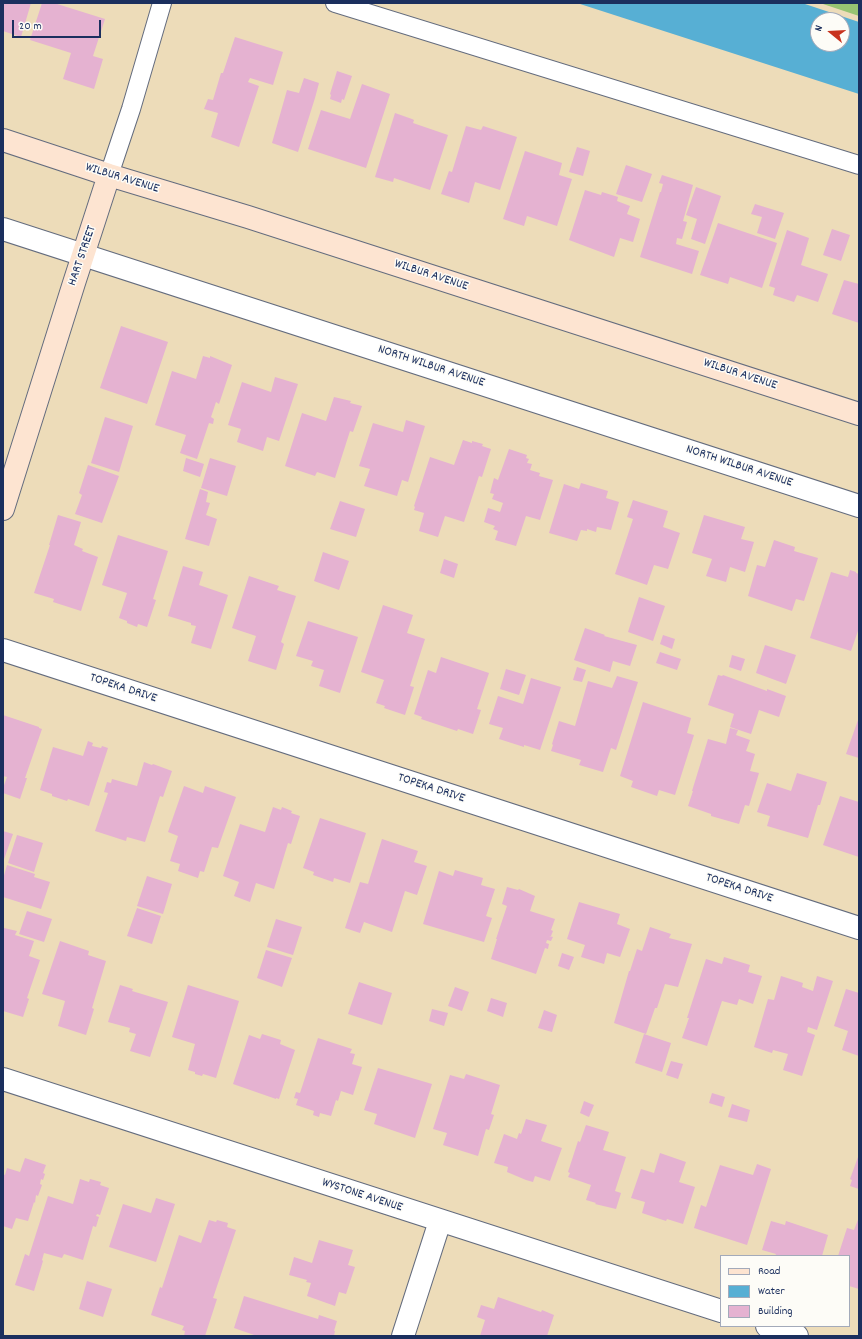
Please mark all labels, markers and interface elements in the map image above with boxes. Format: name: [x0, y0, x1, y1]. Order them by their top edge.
scale bar: [14, 12, 103, 38]
north arrow: [810, 12, 850, 52]
text: 20 m: [19, 18, 42, 35]
text: N: [811, 24, 828, 34]
street label: WILBUR AVENUE: [83, 160, 161, 198]
street label: HART STREET: [65, 224, 101, 288]
street label: WILBUR AVENUE: [392, 257, 470, 295]
street label: NORTH WILBUR AVENUE: [376, 342, 486, 392]
street label: WILBUR AVENUE: [701, 356, 779, 394]
street label: NORTH WILBUR AVENUE: [684, 442, 794, 492]
street label: TOPEKA DRIVE: [87, 671, 159, 707]
street label: TOPEKA DRIVE: [395, 771, 467, 807]
street label: TOPEKA DRIVE: [703, 871, 775, 907]
street label: WYSTONE AVENUE: [320, 1176, 404, 1216]
legend: [720, 1255, 850, 1327]
text: Road: [758, 1263, 780, 1280]
text: Water: [758, 1283, 785, 1300]
text: Building: [758, 1303, 793, 1320]

